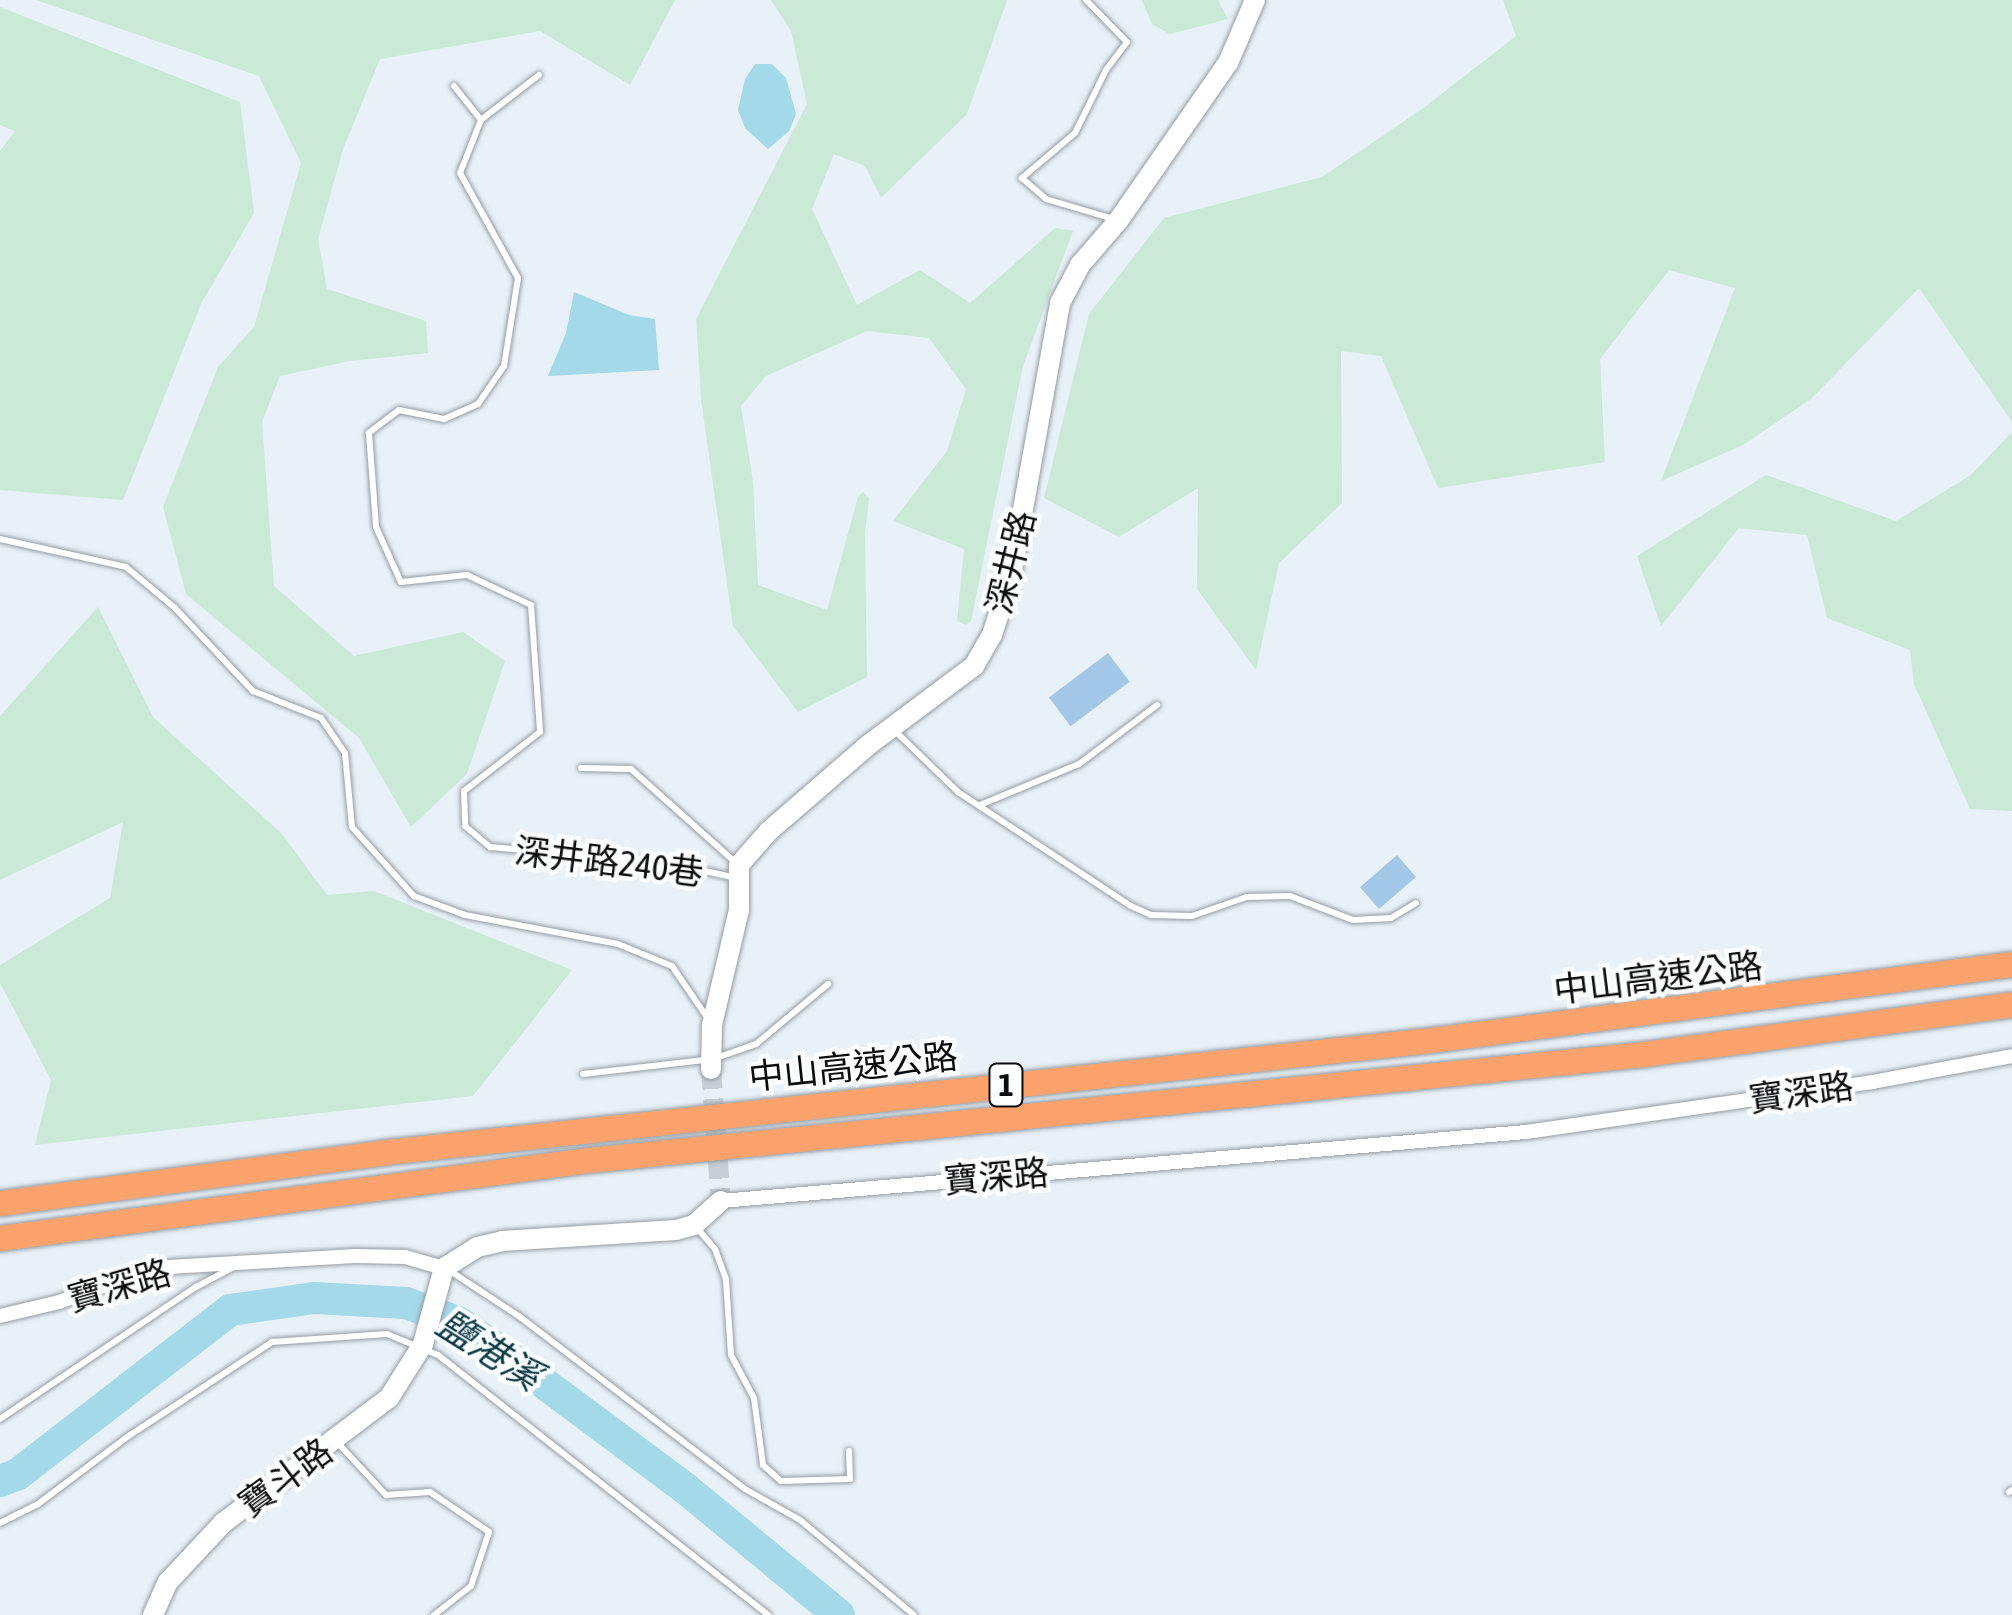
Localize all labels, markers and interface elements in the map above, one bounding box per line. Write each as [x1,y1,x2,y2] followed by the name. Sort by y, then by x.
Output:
[977,506,1043,618] street label: 深井路
[512,829,706,893] street label: 深井路240巷
[1551,943,1765,1011] street label: 中山高速公路
[746,1034,960,1098] street label: 中山高速公路
[986,1058,1026,1112] road number: 1
[1746,1064,1856,1120] street label: 寶深路
[942,1151,1050,1201] street label: 寶深路
[63,1250,175,1320] street label: 寶深路
[429,1300,549,1400] water label: 鹽港溪
[230,1429,340,1525] street label: 寶斗路

